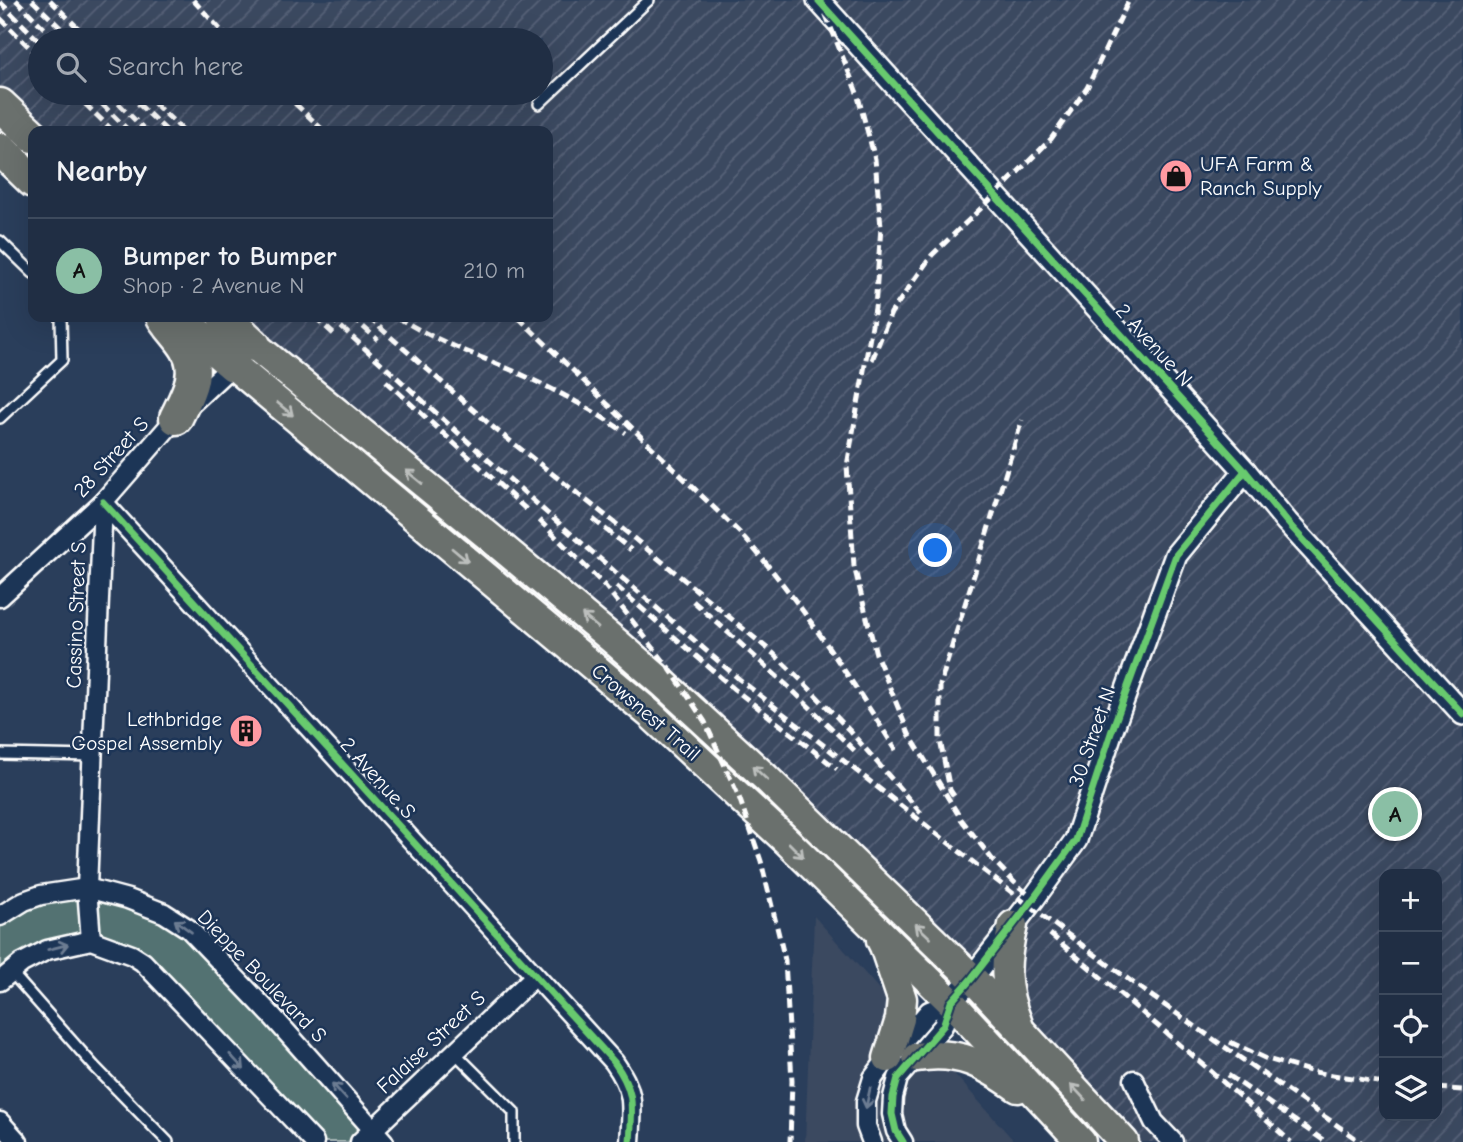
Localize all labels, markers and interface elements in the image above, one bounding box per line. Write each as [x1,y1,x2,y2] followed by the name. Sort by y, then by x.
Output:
[28,28,553,105] search box
[52,48,90,86] icon: search
[108,52,243,82] text: Search here
[1200,152,1322,200] place label: UFA Farm & Ranch Supply
[56,154,147,189] text: Nearby
[1157,157,1195,195] shop icon: UFA Farm & Ranch Supply
[123,242,337,272] text: Bumper to Bumper
[73,257,85,284] text: A
[463,257,525,284] text: 210 m
[123,272,304,299] text: Shop · 2 Avenue N
[1111,299,1197,391] street label: 2 Avenue N
[275,401,293,417] one-way arrow
[69,412,153,502] street label: 28 Street S
[406,469,424,485] one-way arrow
[918,533,952,567] your location
[61,541,91,689] street label: Cassino Street S
[450,547,468,562] one-way arrow
[582,613,600,629] one-way arrow
[587,658,705,766] street label: Crowsnest Trail
[1064,684,1120,790] street label: 30 Street N
[71,707,223,755] place label: Lethbridge Gospel Assembly
[227,712,265,750] building icon: Lethbridge Gospel Assembly
[335,733,421,823] street label: 2 Avenue S
[752,764,769,781] one-way arrow
[1372,788,1418,840] pin: A
[788,841,805,858] one-way arrow
[1379,869,1442,1121] map controls
[1379,869,1442,932] button: +
[193,905,331,1047] street label: Dieppe Boulevard S
[174,918,193,933] one-way arrow
[915,922,932,939] one-way arrow
[1379,932,1442,995] button: −
[46,940,69,954] one-way arrow
[372,986,490,1098] street label: Falaise Street S
[1379,995,1442,1058] button: locate
[229,1053,246,1070] one-way arrow
[1379,1058,1442,1121] button: layers
[331,1082,347,1100] one-way arrow
[1070,1083,1086,1101] one-way arrow
[861,1086,875,1109] one-way arrow

